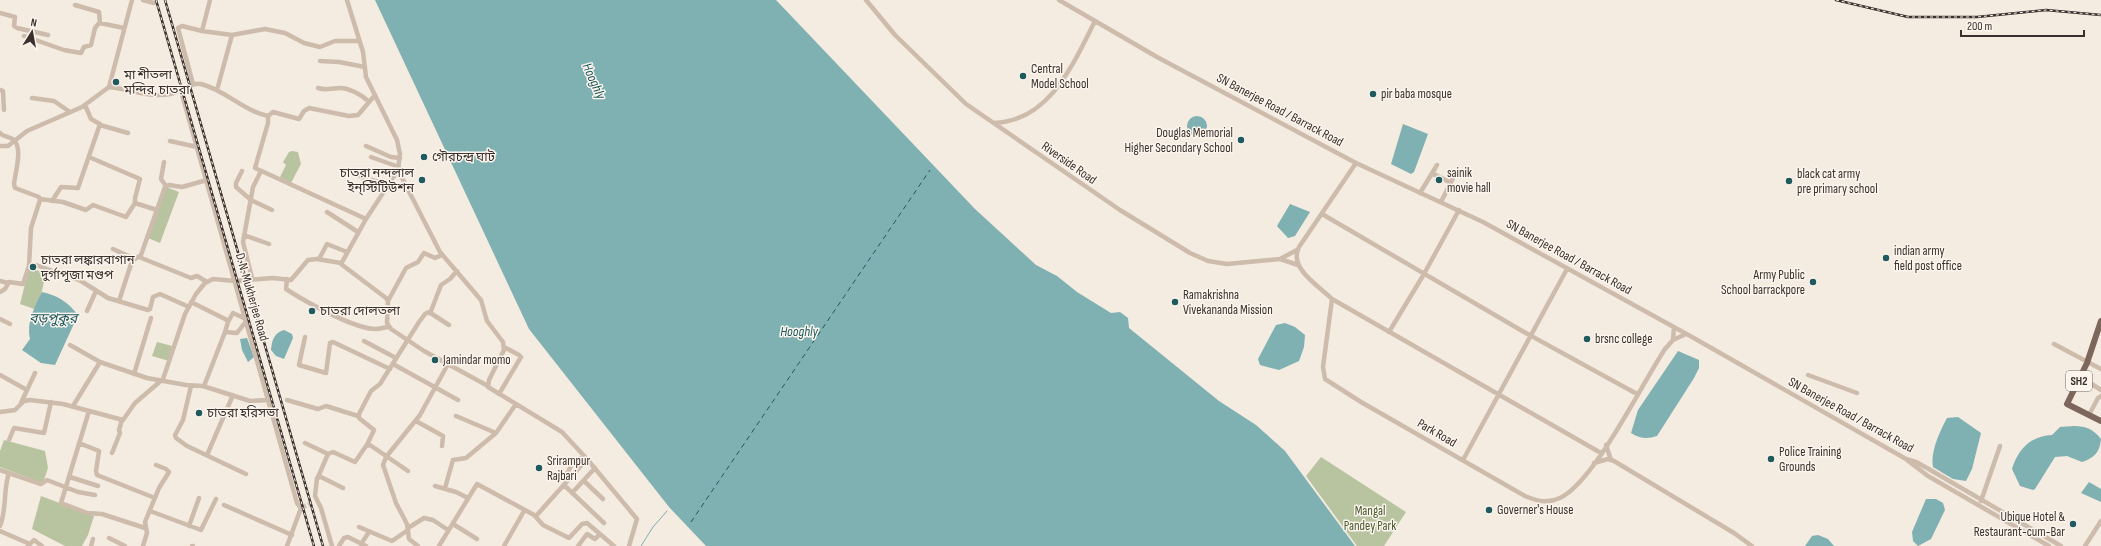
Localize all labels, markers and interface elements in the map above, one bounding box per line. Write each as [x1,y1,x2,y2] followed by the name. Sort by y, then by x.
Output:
[12,12,52,52] north arrow
[1961,12,2084,38] scale bar
[30,16,38,30] text: N
[1967,19,1993,34] text: 200 m
[579,60,610,102] water label: Hooghly
[1031,61,1089,92] place label: Central Model School
[123,67,190,98] place label: মা শীতলা মন্দির, চাতরা
[1214,70,1346,150] street label: SN Banerjee Road / Barrack Road
[1018,71,1028,81] marker: Central Model School
[111,77,121,87] marker: মা শীতলা মন্দির, চাতরা
[1381,86,1452,102] place label: pir baba mosque
[1368,89,1378,99] marker: pir baba mosque
[1124,125,1233,156] place label: Douglas Memorial Higher Secondary School
[1236,135,1246,145] marker: Douglas Memorial Higher Secondary School
[1038,138,1100,188] street label: Riverside Road
[432,149,496,165] place label: গৌরচন্দ্র ঘাট
[419,152,429,162] marker: গৌরচন্দ্র ঘাট
[339,165,414,196] place label: চাতরা নন্দলাল ইন্‌স্টিটিউশন
[1447,165,1491,196] place label: sainik movie hall
[1797,166,1878,197] place label: black cat army pre primary school
[417,175,427,185] marker: চাতরা নন্দলাল ইন্‌স্টিটিউশন
[1434,175,1444,185] marker: sainik movie hall
[1784,176,1794,186] marker: black cat army pre primary school
[1503,216,1635,298] street label: SN Banerjee Road / Barrack Road
[1894,243,1962,274] place label: indian army field post office
[232,251,272,343] street label: D. N. Mukherjee Road
[40,252,135,283] place label: চাতরা লঙ্কারবাগান দুর্গাপূজা মণ্ডপ
[1881,253,1891,263] marker: indian army field post office
[28,262,38,272] marker: চাতরা লঙ্কারবাগান দুর্গাপূজা মণ্ডপ
[1721,267,1805,298] place label: Army Public School barrackpore
[1808,277,1818,287] marker: Army Public School barrackpore
[1183,287,1273,318] place label: Ramakrishna Vivekananda Mission
[1170,297,1180,307] marker: Ramakrishna Vivekananda Mission
[319,303,400,319] place label: চাতরা দোলতলা
[307,306,317,316] marker: চাতরা দোলতলা
[29,310,80,327] water label: বড়পুকুর
[780,323,819,340] water label: Hooghly
[1595,331,1652,347] place label: brsnc college
[1582,334,1592,344] marker: brsnc college
[442,352,511,368] place label: Jamindar momo
[430,355,440,365] marker: Jamindar momo
[2066,371,2092,391] road number: SH2
[1785,374,1917,456] street label: SN Banerjee Road / Barrack Road
[206,405,279,421] place label: চাতরা হরিসভা
[194,408,204,418] marker: চাতরা হরিসভা
[1414,415,1460,451] street label: Park Road
[1779,444,1841,475] place label: Police Training Grounds
[547,453,590,484] place label: Srirampur Rajbari
[1766,454,1776,464] marker: Police Training Grounds
[534,463,544,473] marker: Srirampur Rajbari
[1497,502,1573,518] place label: Governer's House
[1344,503,1396,534] park label: Mangal Pandey Park
[1484,505,1494,515] marker: Governer's House
[1974,509,2065,540] place label: Ubique Hotel & Restaurant-cum-Bar
[2068,519,2078,529] marker: Ubique Hotel & Restaurant-cum-Bar

